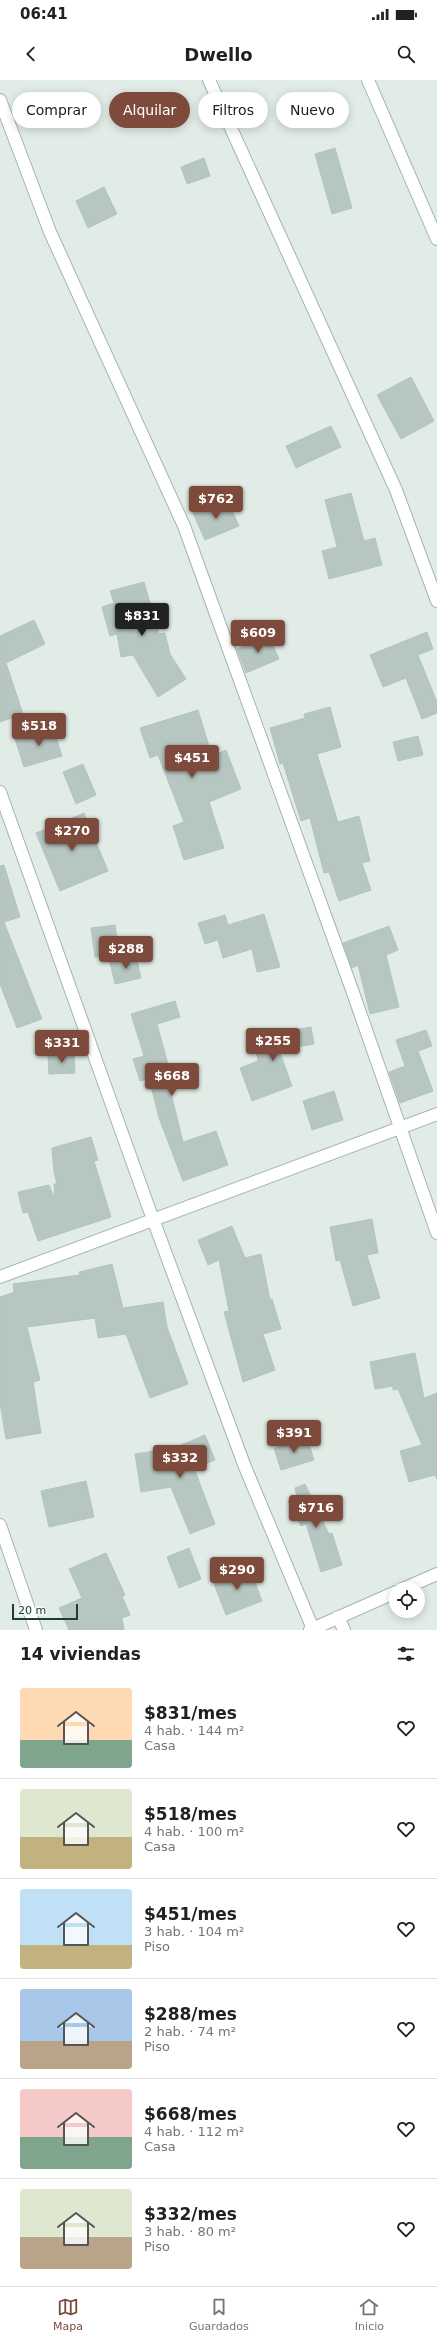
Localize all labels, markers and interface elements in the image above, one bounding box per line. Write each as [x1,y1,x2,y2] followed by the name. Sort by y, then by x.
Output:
[20,5,68,23] text: 06:41
[20,43,42,65] icon: back
[395,43,417,65] icon: search
[184,44,253,65] text: Dwello
[12,92,101,128] chip: Comprar
[109,92,190,128] chip: Alquilar
[198,92,268,128] chip: Filtros
[276,92,349,128] chip: Nuevo
[192,486,240,520] pin: $762
[198,491,234,506] text: $762
[118,603,166,637] pin: $831
[124,608,160,623] text: $831
[234,620,282,654] pin: $609
[240,625,276,640] text: $609
[15,713,63,747] pin: $518
[21,718,57,733] text: $518
[168,745,216,779] pin: $451
[174,750,210,765] text: $451
[48,818,96,852] pin: $270
[54,823,90,838] text: $270
[102,936,150,970] pin: $288
[108,941,144,956] text: $288
[249,1028,297,1062] pin: $255
[38,1030,86,1064] pin: $331
[255,1033,291,1048] text: $255
[44,1035,80,1050] text: $331
[148,1063,196,1097] pin: $668
[154,1068,190,1083] text: $668
[270,1420,318,1454] pin: $391
[276,1425,312,1440] text: $391
[156,1445,204,1479] pin: $332
[162,1450,198,1465] text: $332
[292,1495,340,1529] pin: $716
[298,1500,334,1515] text: $716
[213,1557,261,1591] pin: $290
[219,1562,255,1577] text: $290
[389,1582,425,1618] map controls
[389,1582,425,1618] button: locate
[12,1602,78,1621] scale bar
[18,1604,46,1617] text: 20 m
[395,1643,417,1665] icon: filters
[20,1644,141,1664] text: 14 viviendas
[144,1703,237,1723] text: $831/mes
[52,1704,100,1752] icon: home
[395,1717,417,1739] icon: heart
[144,1723,244,1738] text: 4 hab. · 144 m²
[144,1738,176,1753] text: Casa
[144,1804,237,1824] text: $518/mes
[52,1805,100,1853] icon: home
[395,1818,417,1840] icon: heart
[144,1824,244,1839] text: 4 hab. · 100 m²
[144,1839,176,1854] text: Casa
[144,1904,237,1924] text: $451/mes
[52,1905,100,1953] icon: home
[395,1918,417,1940] icon: heart
[144,1924,244,1939] text: 3 hab. · 104 m²
[144,1939,170,1954] text: Piso
[144,2004,237,2024] text: $288/mes
[52,2005,100,2053] icon: home
[395,2018,417,2040] icon: heart
[144,2024,236,2039] text: 2 hab. · 74 m²
[144,2039,170,2054] text: Piso
[144,2104,237,2124] text: $668/mes
[52,2105,100,2153] icon: home
[395,2118,417,2140] icon: heart
[144,2124,244,2139] text: 4 hab. · 112 m²
[144,2139,176,2154] text: Casa
[144,2204,237,2224] text: $332/mes
[52,2205,100,2253] icon: home
[395,2218,417,2240] icon: heart
[144,2224,236,2239] text: 3 hab. · 80 m²
[144,2239,170,2254] text: Piso
[53,2296,83,2333] tab: Mapa
[189,2296,249,2333] tab: Guardados
[355,2296,384,2333] tab: Inicio

